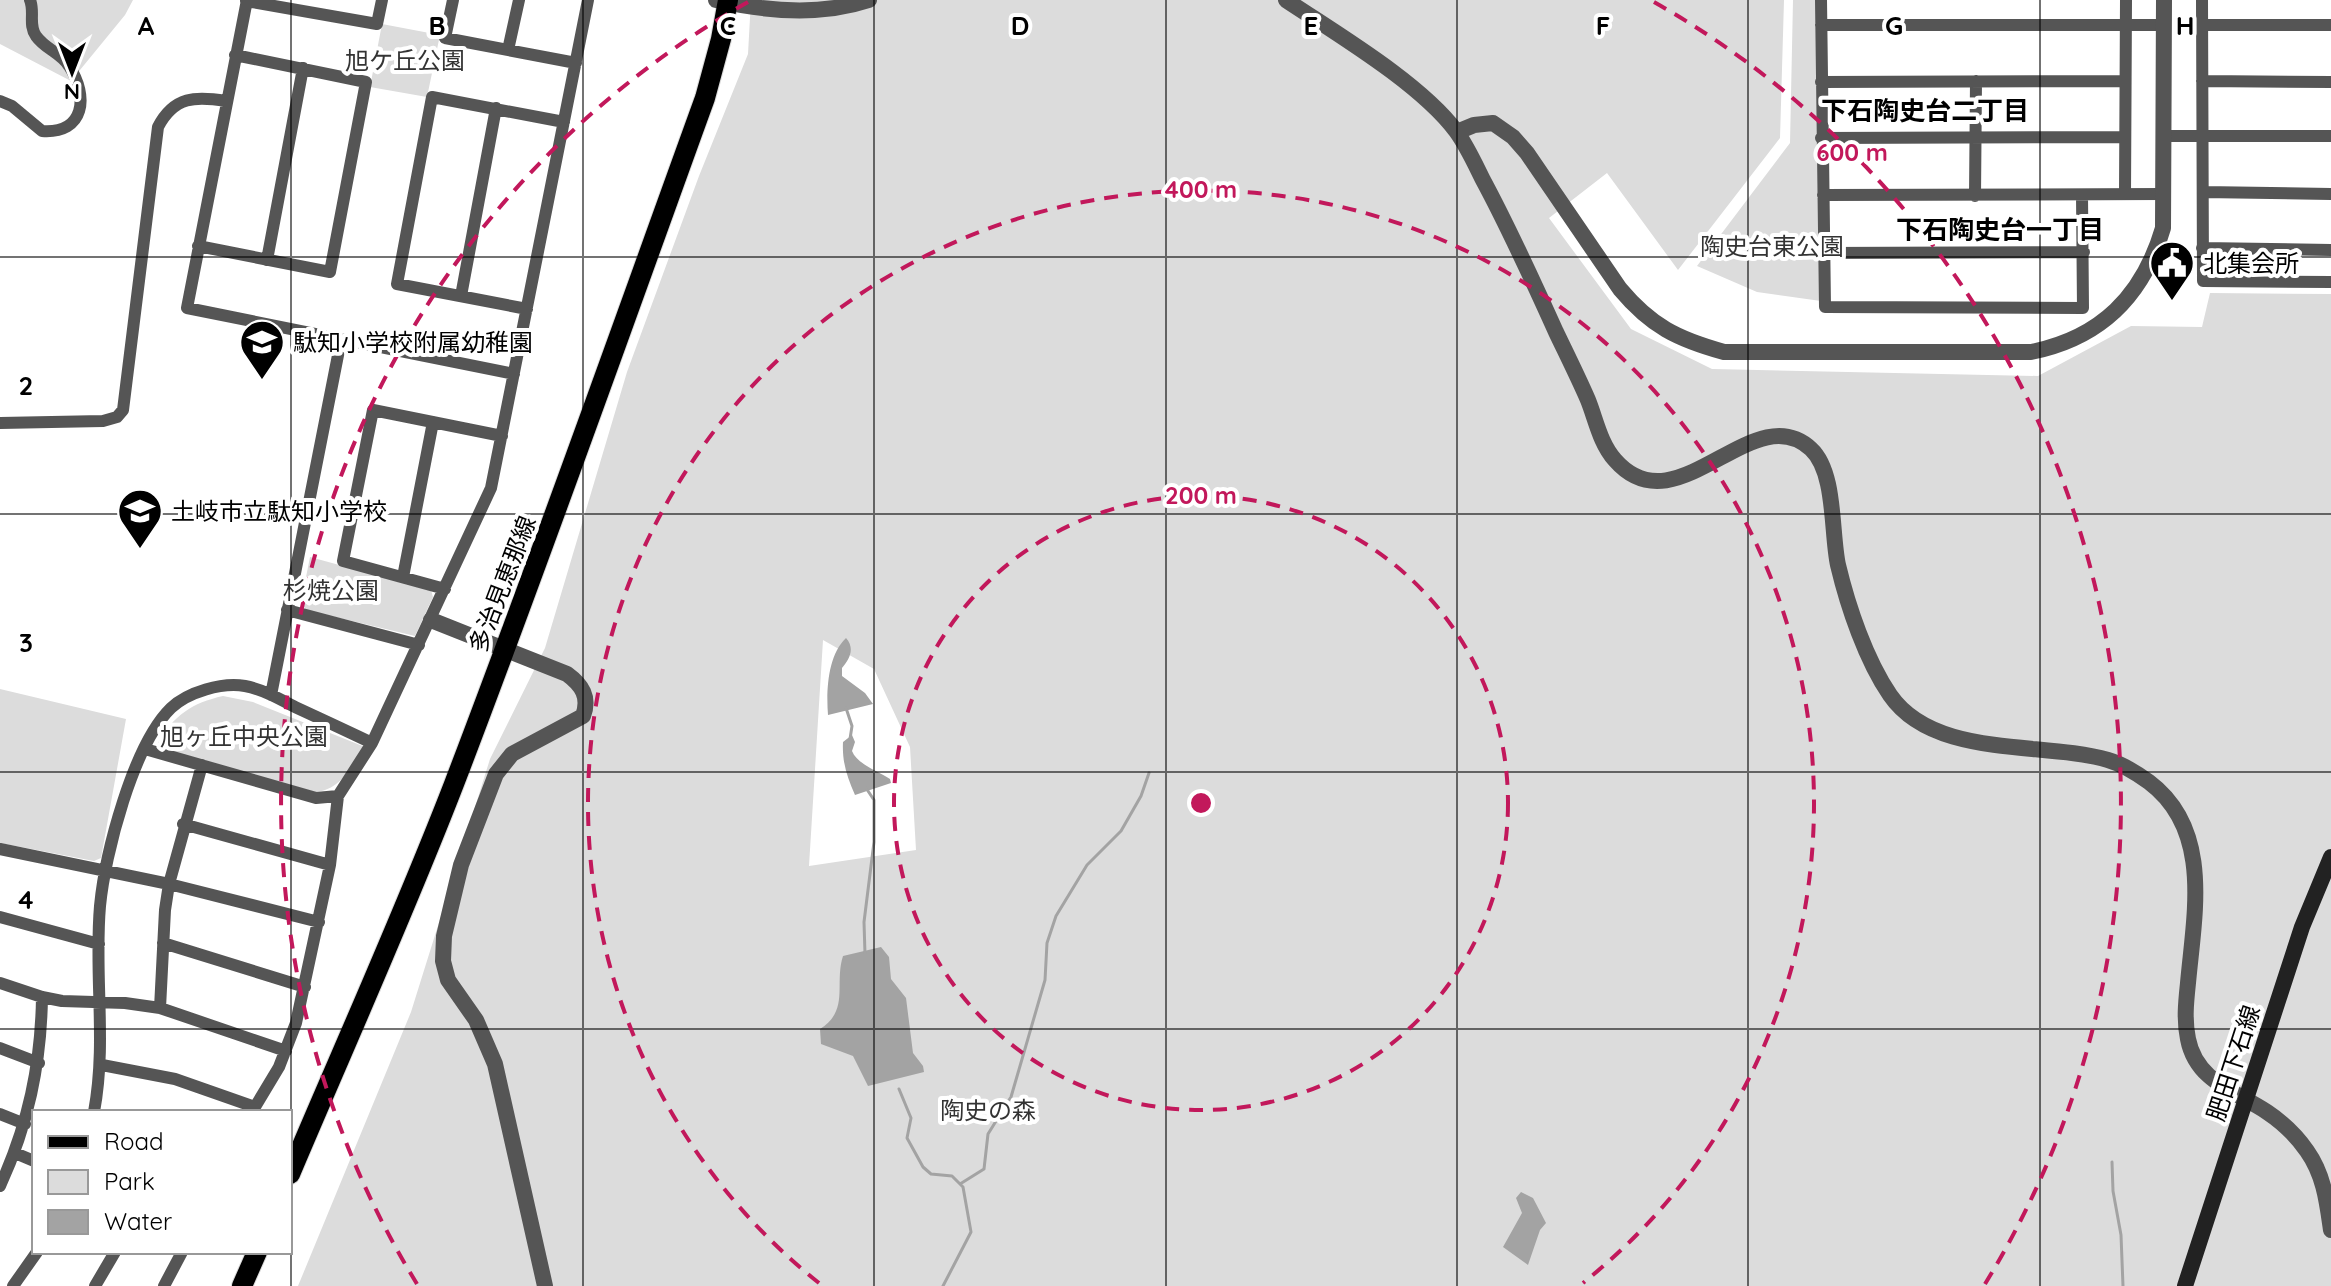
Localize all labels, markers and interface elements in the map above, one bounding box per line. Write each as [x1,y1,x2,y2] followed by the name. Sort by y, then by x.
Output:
[138,9,155,42] text: A
[428,9,446,42] text: B
[720,9,736,42] text: C
[1011,9,1029,42] text: D
[1304,9,1318,42] text: E
[1596,9,1610,42] text: F
[1885,9,1903,42] text: G
[2176,9,2194,42] text: H
[32,32,112,112] north arrow
[345,45,465,75] park label: 旭ケ丘公園
[64,78,80,106] text: N
[1821,94,2029,127] district label: 下石陶史台二丁目
[1816,137,1888,167] text: 600 m
[1165,174,1237,204] text: 400 m
[1896,213,2104,246] district label: 下石陶史台一丁目
[1700,231,1844,261] park label: 陶史台東公園
[2148,239,2196,302] public building icon: 北集会所
[2203,248,2299,278] place label: 北集会所
[238,318,286,381] school or university icon: 駄知小学校附属幼稚園
[293,327,533,357] place label: 駄知小学校附属幼稚園
[19,369,33,402] text: 2
[1165,480,1237,510] text: 200 m
[116,487,164,550] school or university icon: 土岐市立駄知小学校
[171,496,387,526] place label: 土岐市立駄知小学校
[462,511,542,657] street label: 多治見恵那線
[283,575,379,605] park label: 杉焼公園
[19,626,33,659] text: 3
[160,721,328,751] park label: 旭ヶ丘中央公園
[1187,789,1215,817] centre of rings
[18,883,34,916] text: 4
[2200,1001,2266,1125] street label: 肥田下石線
[940,1095,1036,1125] park label: 陶史の森
[32,1110,292,1254] legend
[104,1126,164,1156] text: Road
[104,1166,155,1196] text: Park
[104,1206,172,1236] text: Water

